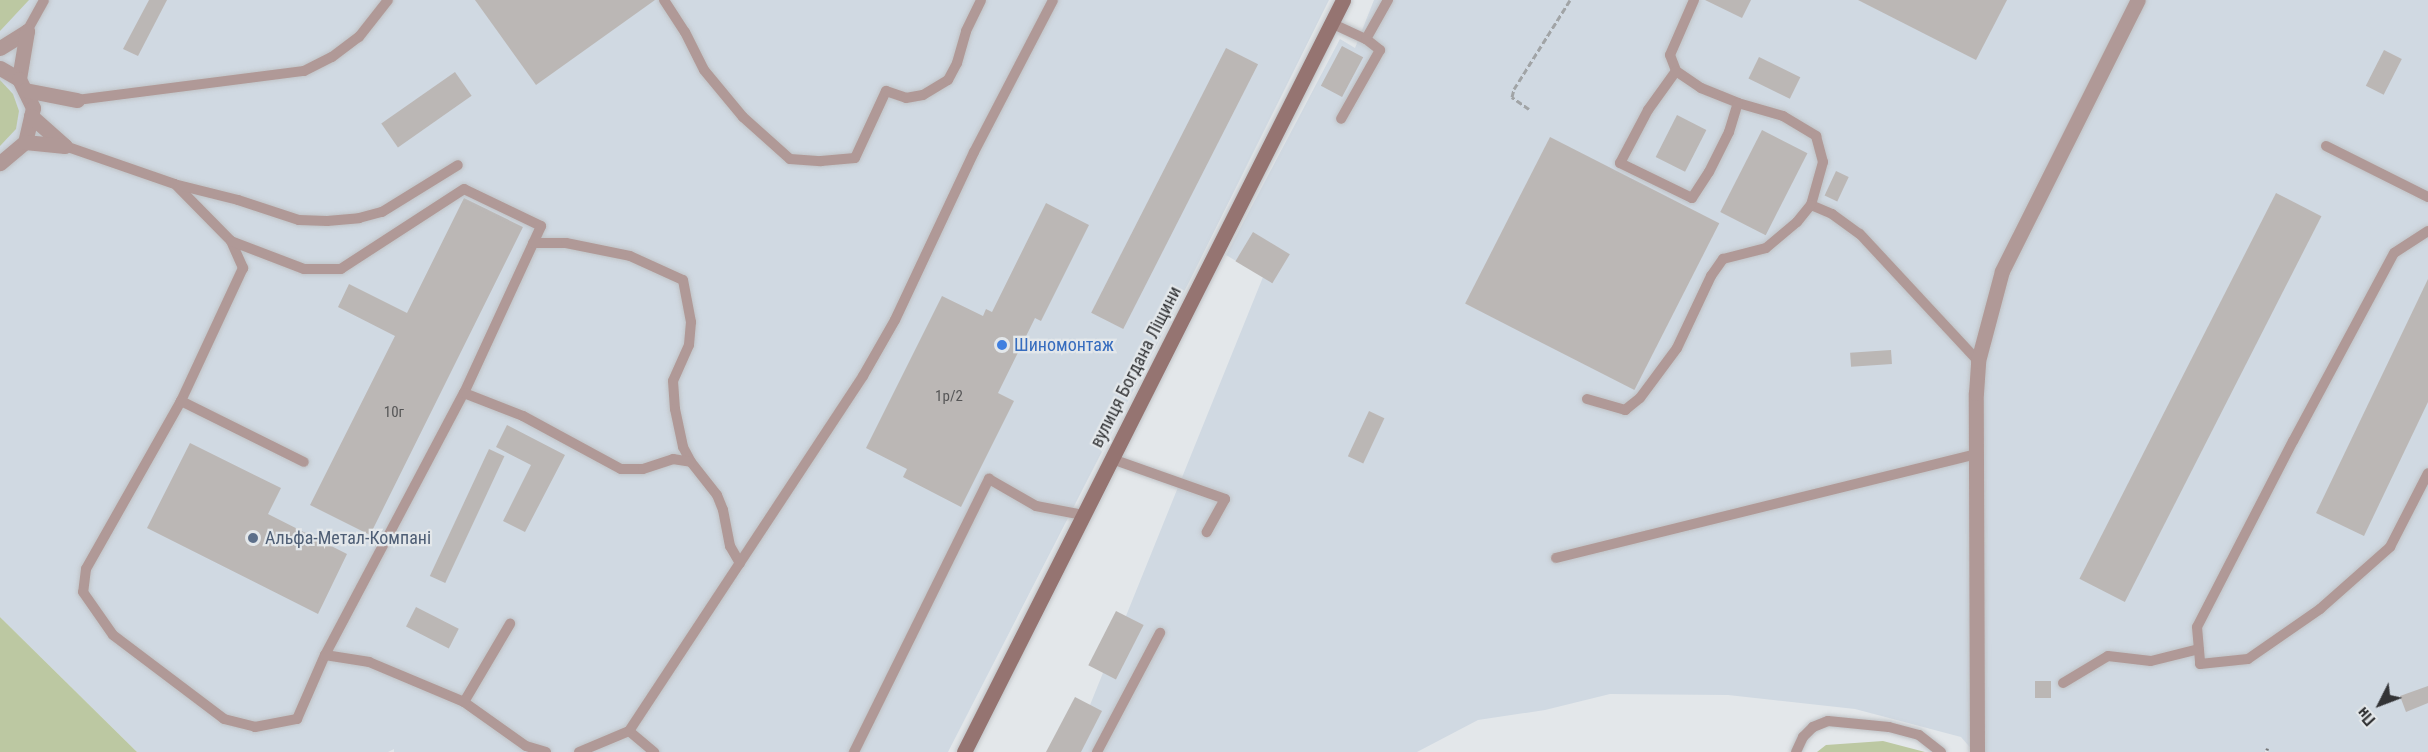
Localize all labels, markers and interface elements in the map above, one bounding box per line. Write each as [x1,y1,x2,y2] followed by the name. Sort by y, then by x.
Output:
[1086,283,1186,451] street label: вулиця Богдана Ліщини
[1014,334,1114,356] place label: Шиномонтаж
[995,338,1009,352] marker: Шиномонтаж
[935,388,963,406] house number: 1р/2
[384,404,404,422] house number: 10г
[265,527,431,549] place label: Альфа-Метал-Компані
[246,531,260,545] marker: Альфа-Метал-Компані
[2350,674,2410,734] north arrow
[2353,703,2379,729] text: Пн

